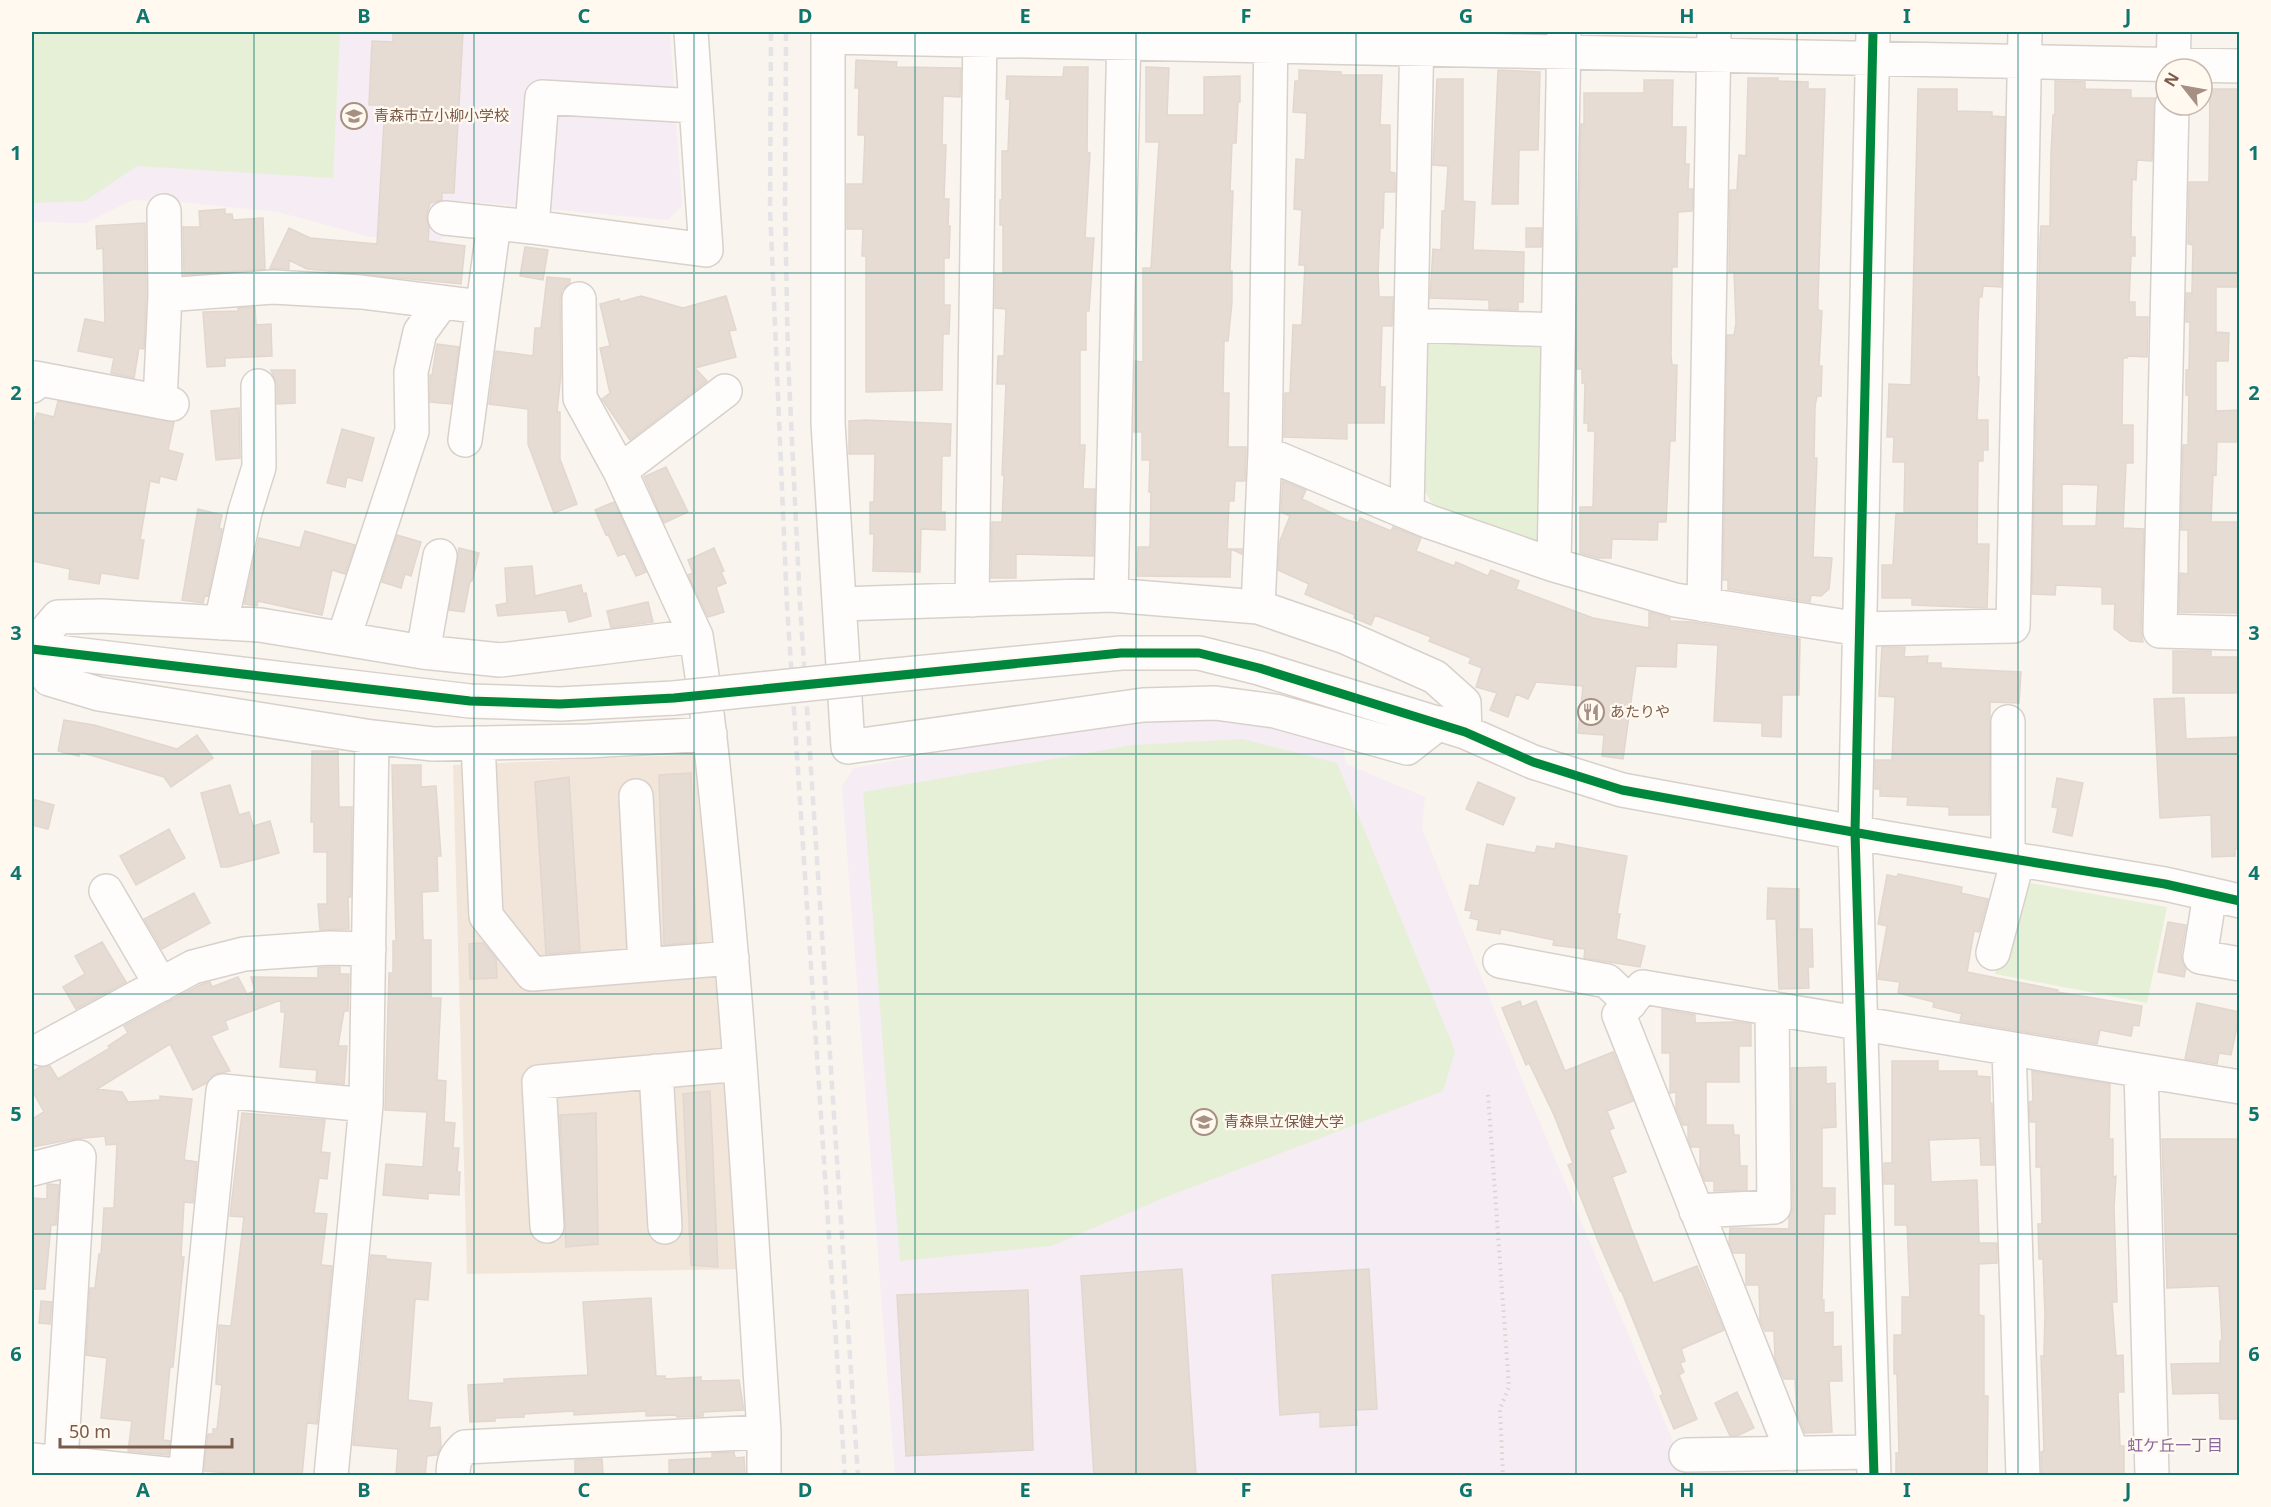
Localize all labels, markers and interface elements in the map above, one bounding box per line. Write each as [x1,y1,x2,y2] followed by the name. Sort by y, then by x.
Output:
[136,2,150,29] text: A
[357,2,371,29] text: B
[578,2,591,29] text: C
[798,2,812,29] text: D
[1019,2,1031,29] text: E
[1241,2,1251,29] text: F
[1459,2,1473,29] text: G
[1679,2,1695,29] text: H
[1903,2,1911,29] text: I
[2123,2,2131,29] text: J
[2154,57,2214,117] north arrow
[2158,68,2184,91] text: N
[339,101,369,131] school or university icon: 青森市立小柳小学校
[374,105,509,125] place label: 青森市立小柳小学校
[10,139,22,166] text: 1
[2248,139,2260,166] text: 1
[10,379,22,406] text: 2
[2248,379,2260,406] text: 2
[10,619,22,646] text: 3
[2248,619,2260,646] text: 3
[1576,697,1606,727] restaurant icon: あたりや
[1610,701,1670,721] place label: あたりや
[10,859,22,886] text: 4
[2248,859,2260,886] text: 4
[10,1100,22,1127] text: 5
[2248,1100,2260,1127] text: 5
[1189,1107,1219,1137] school or university icon: 青森県立保健大学
[1224,1111,1344,1131] place label: 青森県立保健大学
[10,1340,22,1367] text: 6
[2248,1340,2260,1367] text: 6
[60,1411,232,1449] scale bar
[69,1419,111,1443] text: 50 m
[2127,1434,2223,1456] district label: 虹ケ丘一丁目
[136,1476,150,1503] text: A
[357,1476,371,1503] text: B
[578,1476,591,1503] text: C
[798,1476,812,1503] text: D
[1019,1476,1031,1503] text: E
[1241,1476,1251,1503] text: F
[1459,1476,1473,1503] text: G
[1679,1476,1695,1503] text: H
[1903,1476,1911,1503] text: I
[2123,1476,2131,1503] text: J

